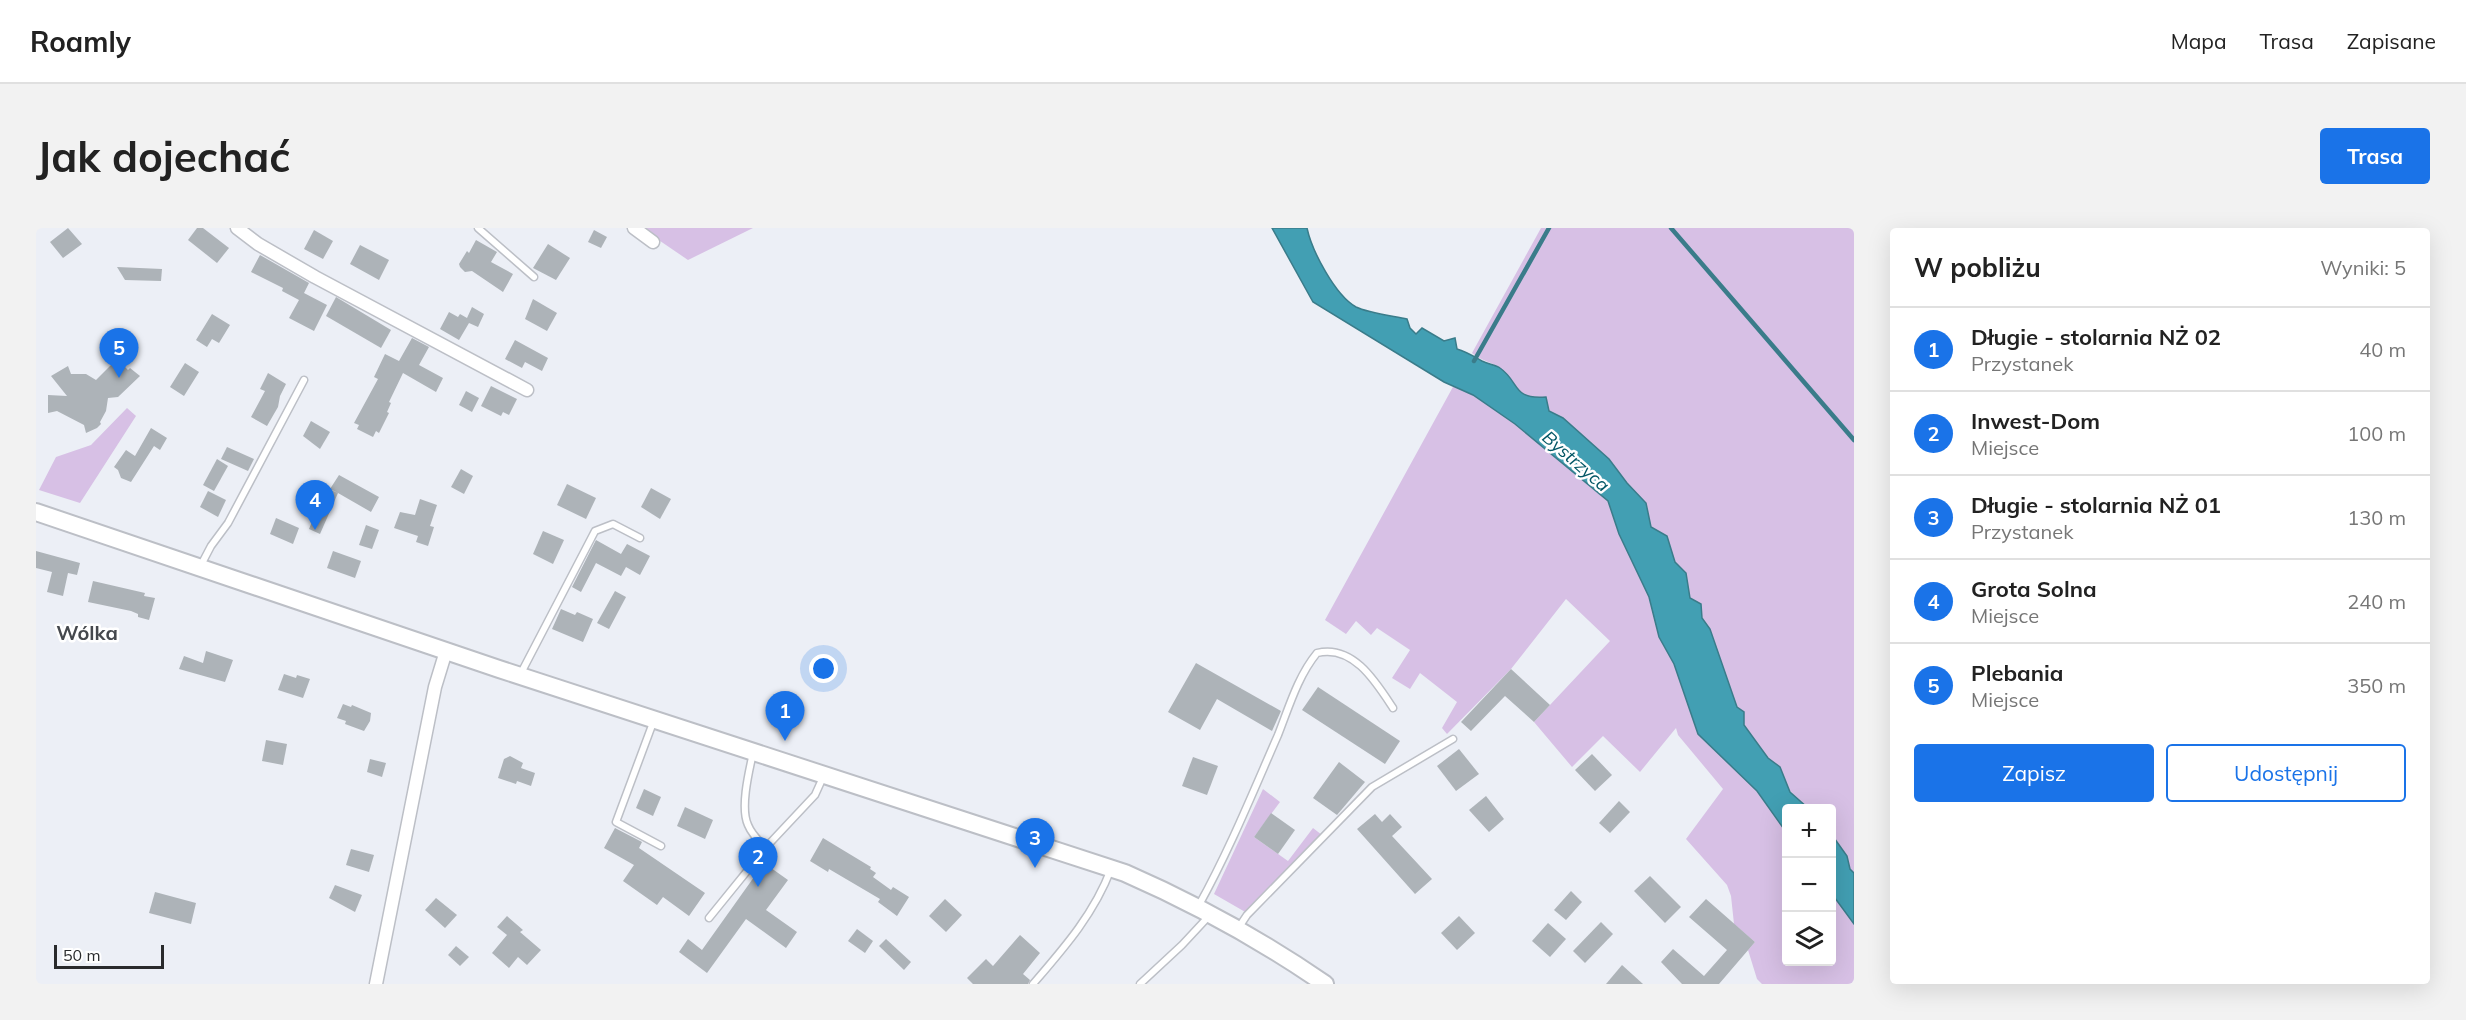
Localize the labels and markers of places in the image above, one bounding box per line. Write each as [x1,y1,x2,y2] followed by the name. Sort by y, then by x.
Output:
[100,328,139,378] pin: 5
[296,480,334,530] pin: 4
[766,692,804,741] pin: 1
[1016,818,1054,868] pin: 3
[738,838,778,887] pin: 2

